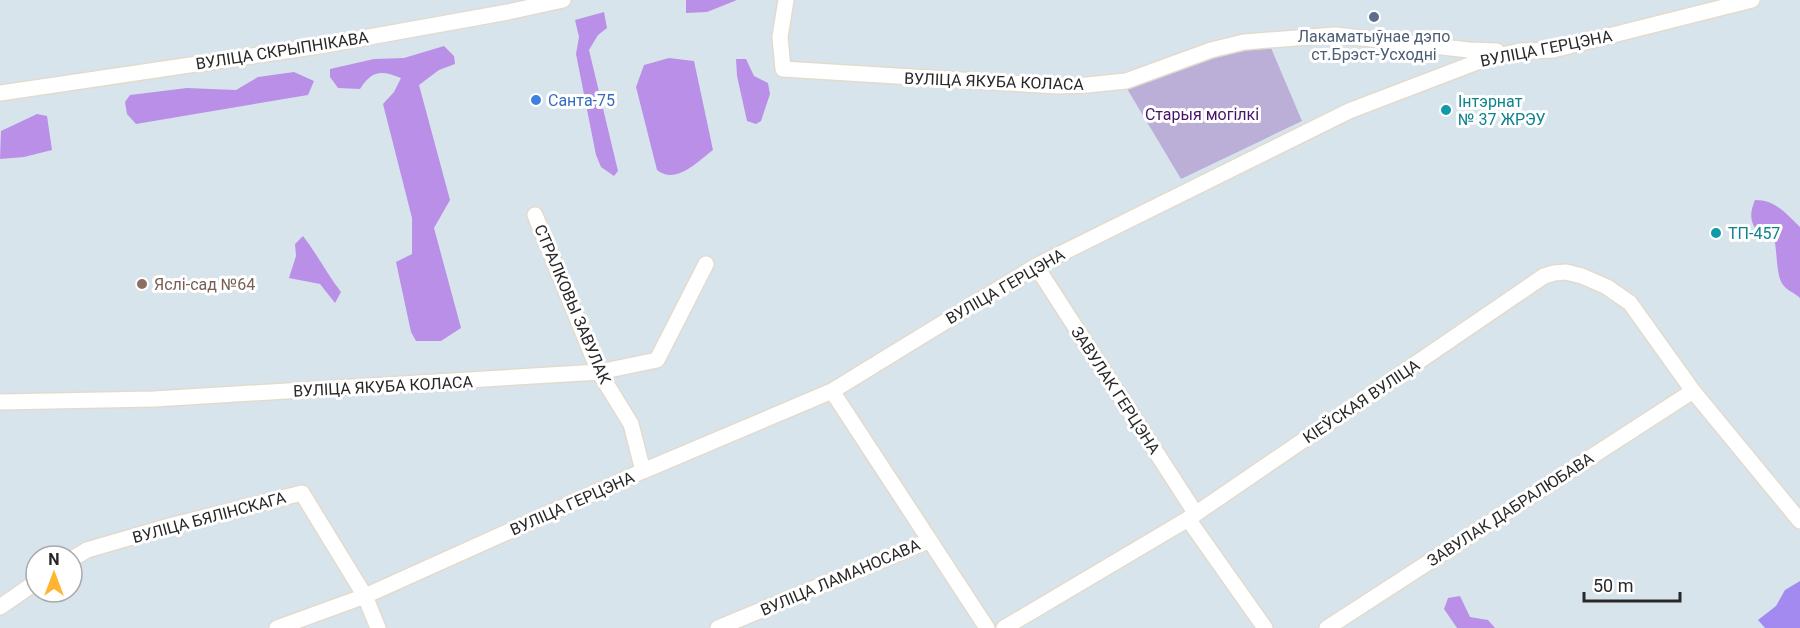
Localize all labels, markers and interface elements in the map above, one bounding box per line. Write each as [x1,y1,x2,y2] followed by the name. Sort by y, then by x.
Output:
[1367,10,1381,24] marker: Лакаматыўнае дэпо ст.Брэст-Усходні
[1479,26,1614,71] street label: ВУЛІЦА ГЕРЦЭНА
[194,27,370,74] street label: ВУЛІЦА СКРЫПНІКАВА
[1298,27,1450,64] place label: Лакаматыўнае дэпо ст.Брэст-Усходні
[904,69,1085,94] street label: ВУЛІЦА ЯКУБА КОЛАСА
[548,91,615,110] place label: Санта-75
[1458,92,1546,129] place label: Інтэрнат № 37 ЖРЭУ
[529,93,543,107] marker: Санта-75
[1439,103,1453,117] marker: Інтэрнат № 37 ЖРЭУ
[1145,105,1259,124] park label: Старыя могілкі
[530,222,615,387] street label: СТРАЛКОВЫ ЗАВУЛАК
[1728,224,1780,243] place label: ТП-457
[1709,226,1723,240] marker: ТП-457
[942,244,1069,328] street label: ВУЛІЦА ГЕРЦЭНА
[154,275,255,294] place label: Яслі-сад №64
[135,277,149,291] marker: Яслі-сад №64
[1067,323,1164,458] street label: ЗАВУЛАК ГЕРЦЭНА
[1299,355,1424,447] street label: КІЕЎСКАЯ ВУЛІЦА
[293,372,474,401] street label: ВУЛІЦА ЯКУБА КОЛАСА
[1424,448,1597,570] street label: ЗАВУЛАК ДАБРАЛЮБАВА
[507,467,638,539] street label: ВУЛІЦА ГЕРЦЭНА
[130,488,288,547] street label: ВУЛІЦА БЯЛІНСКАГА
[758,535,923,620] street label: ВУЛІЦА ЛАМАНОСАВА
[24,544,84,604] north arrow
[48,550,60,569] text: N
[1584,565,1680,603] scale bar
[1593,575,1633,596] text: 50 m

